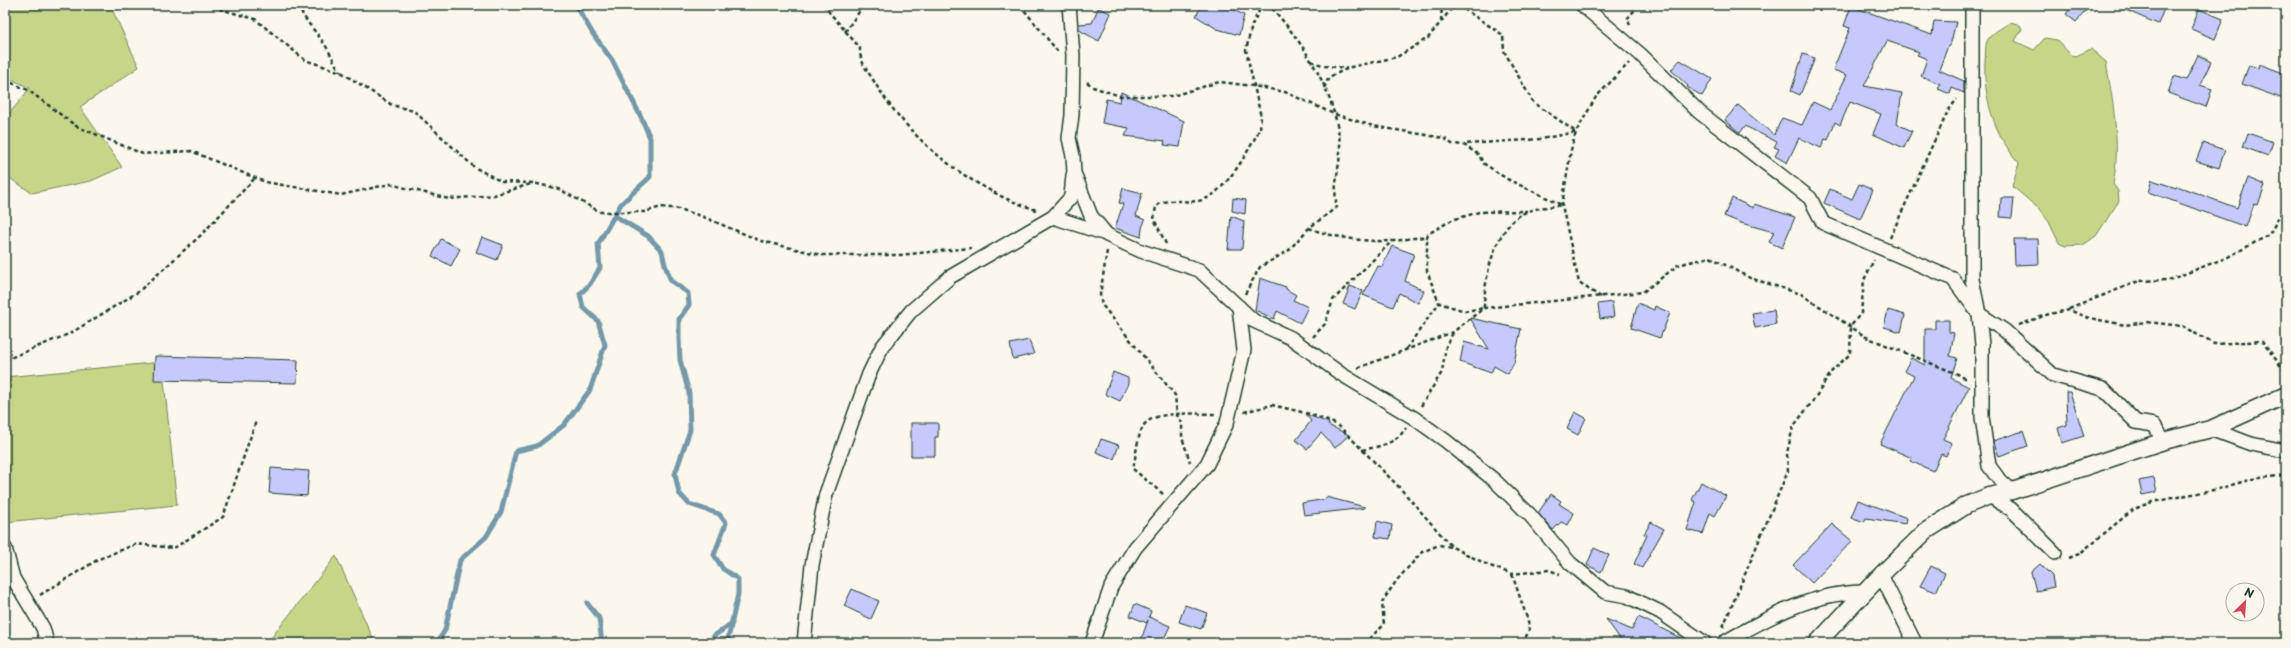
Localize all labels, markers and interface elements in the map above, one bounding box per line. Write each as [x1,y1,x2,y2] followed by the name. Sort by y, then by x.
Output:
[2225,582,2265,622] north arrow
[2242,583,2257,602] text: N

